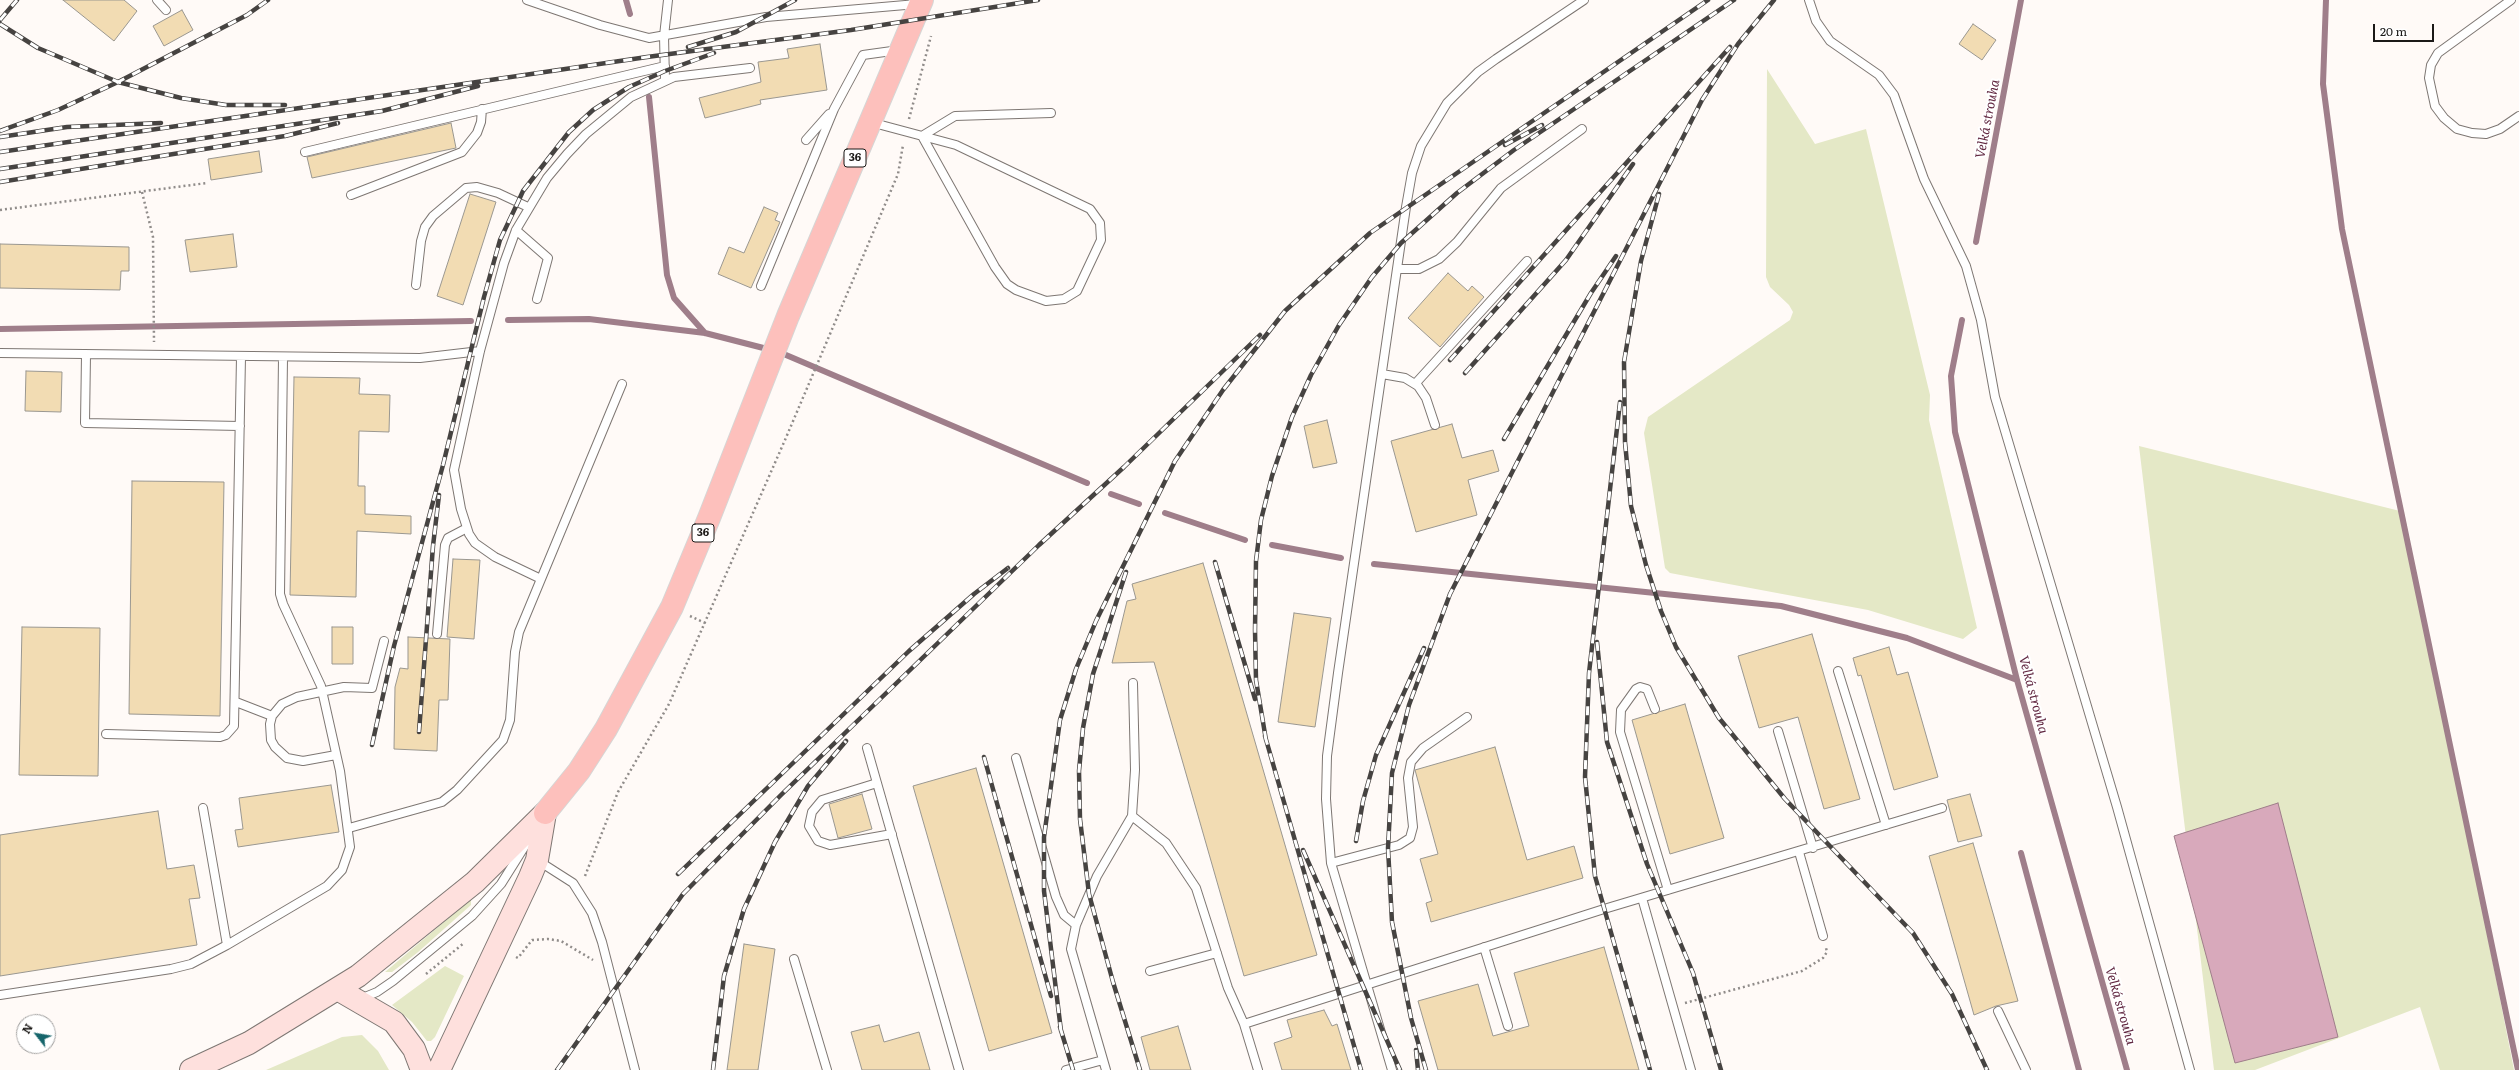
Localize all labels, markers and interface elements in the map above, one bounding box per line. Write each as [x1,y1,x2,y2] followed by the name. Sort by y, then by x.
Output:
[2375,16,2436,42] scale bar
[2380,22,2407,40] text: 20 m
[1973,78,2003,160] water label: Velká strouha
[844,149,866,167] road number: 36
[692,524,714,542] road number: 36
[2015,654,2051,736] water label: Velká strouha
[2101,965,2139,1047] water label: Velká strouha
[16,1014,56,1054] north arrow
[17,1020,36,1036] text: N

